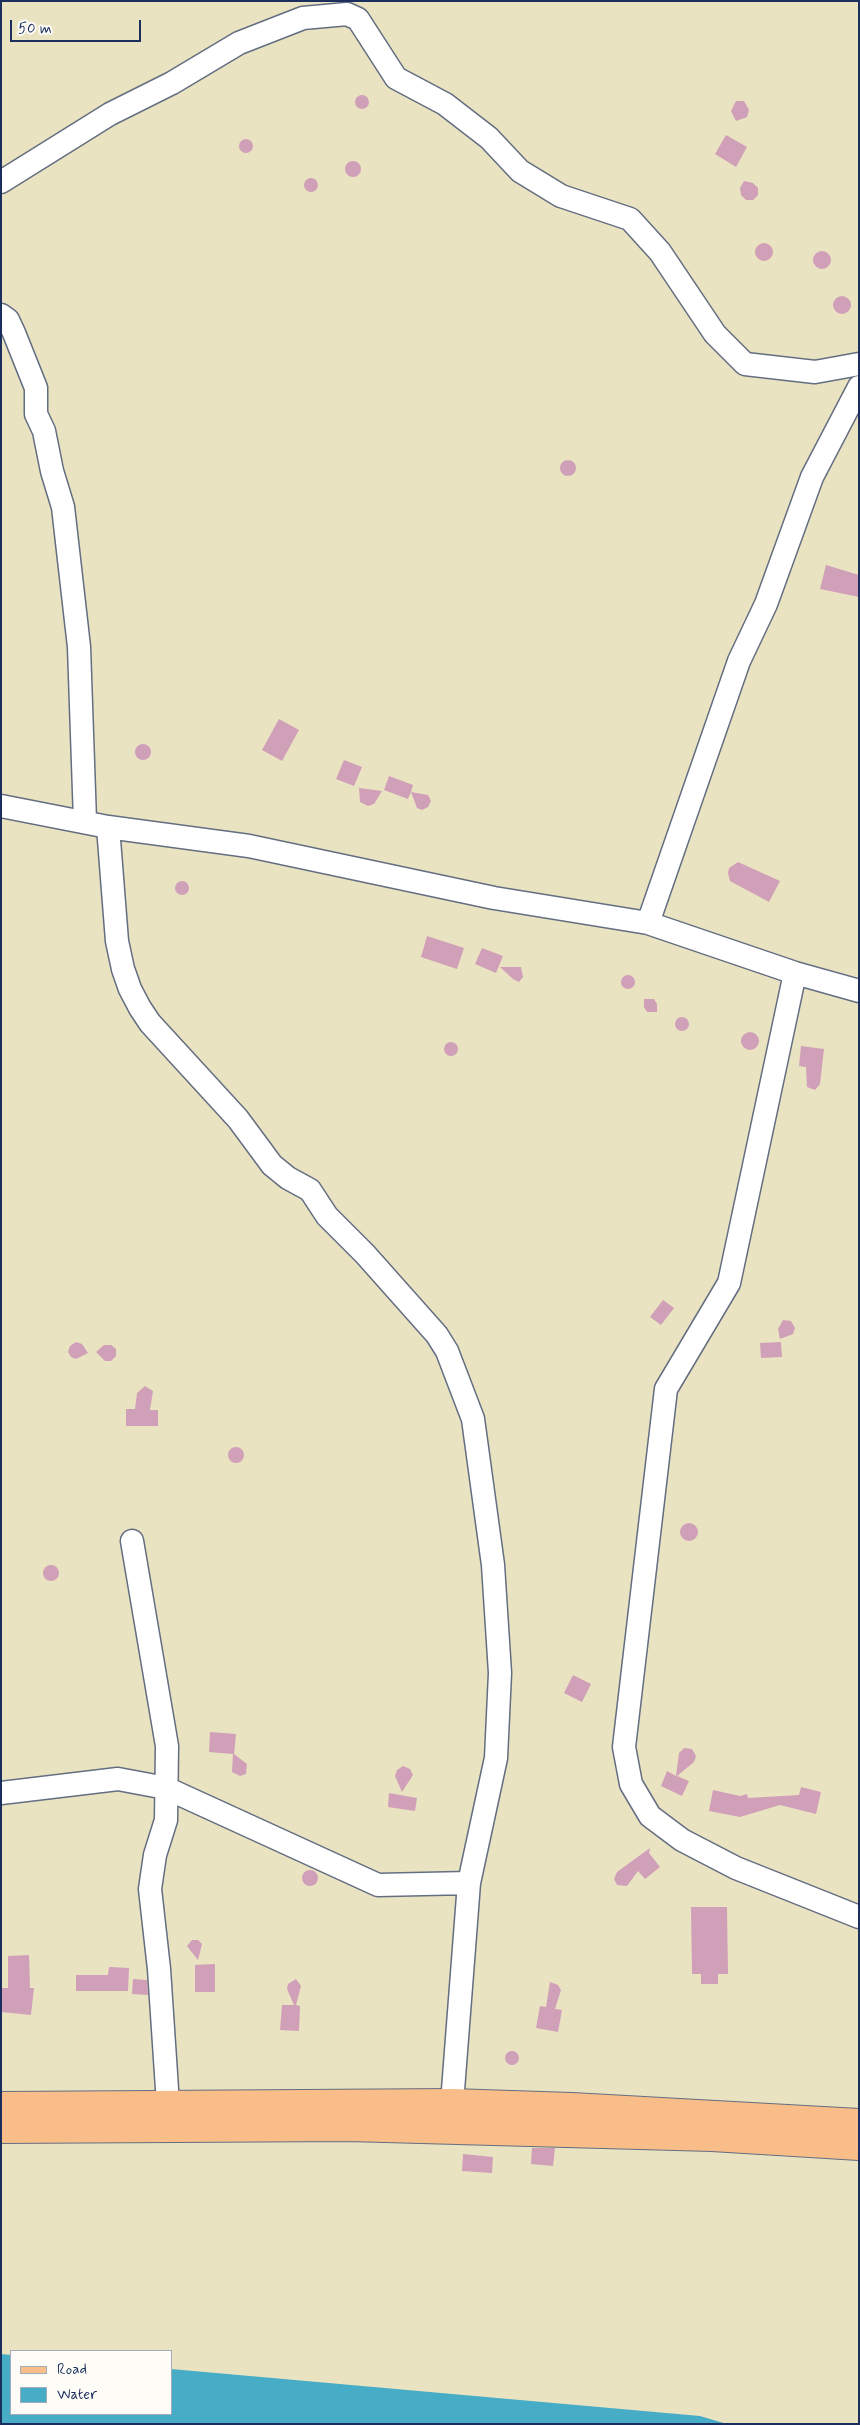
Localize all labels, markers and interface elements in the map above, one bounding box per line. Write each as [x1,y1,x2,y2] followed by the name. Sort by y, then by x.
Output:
[12,10,144,42] scale bar
[18,19,52,39] text: 50 m
[10,2350,172,2415] legend
[57,2360,87,2380] text: Road
[57,2385,97,2405] text: Water

